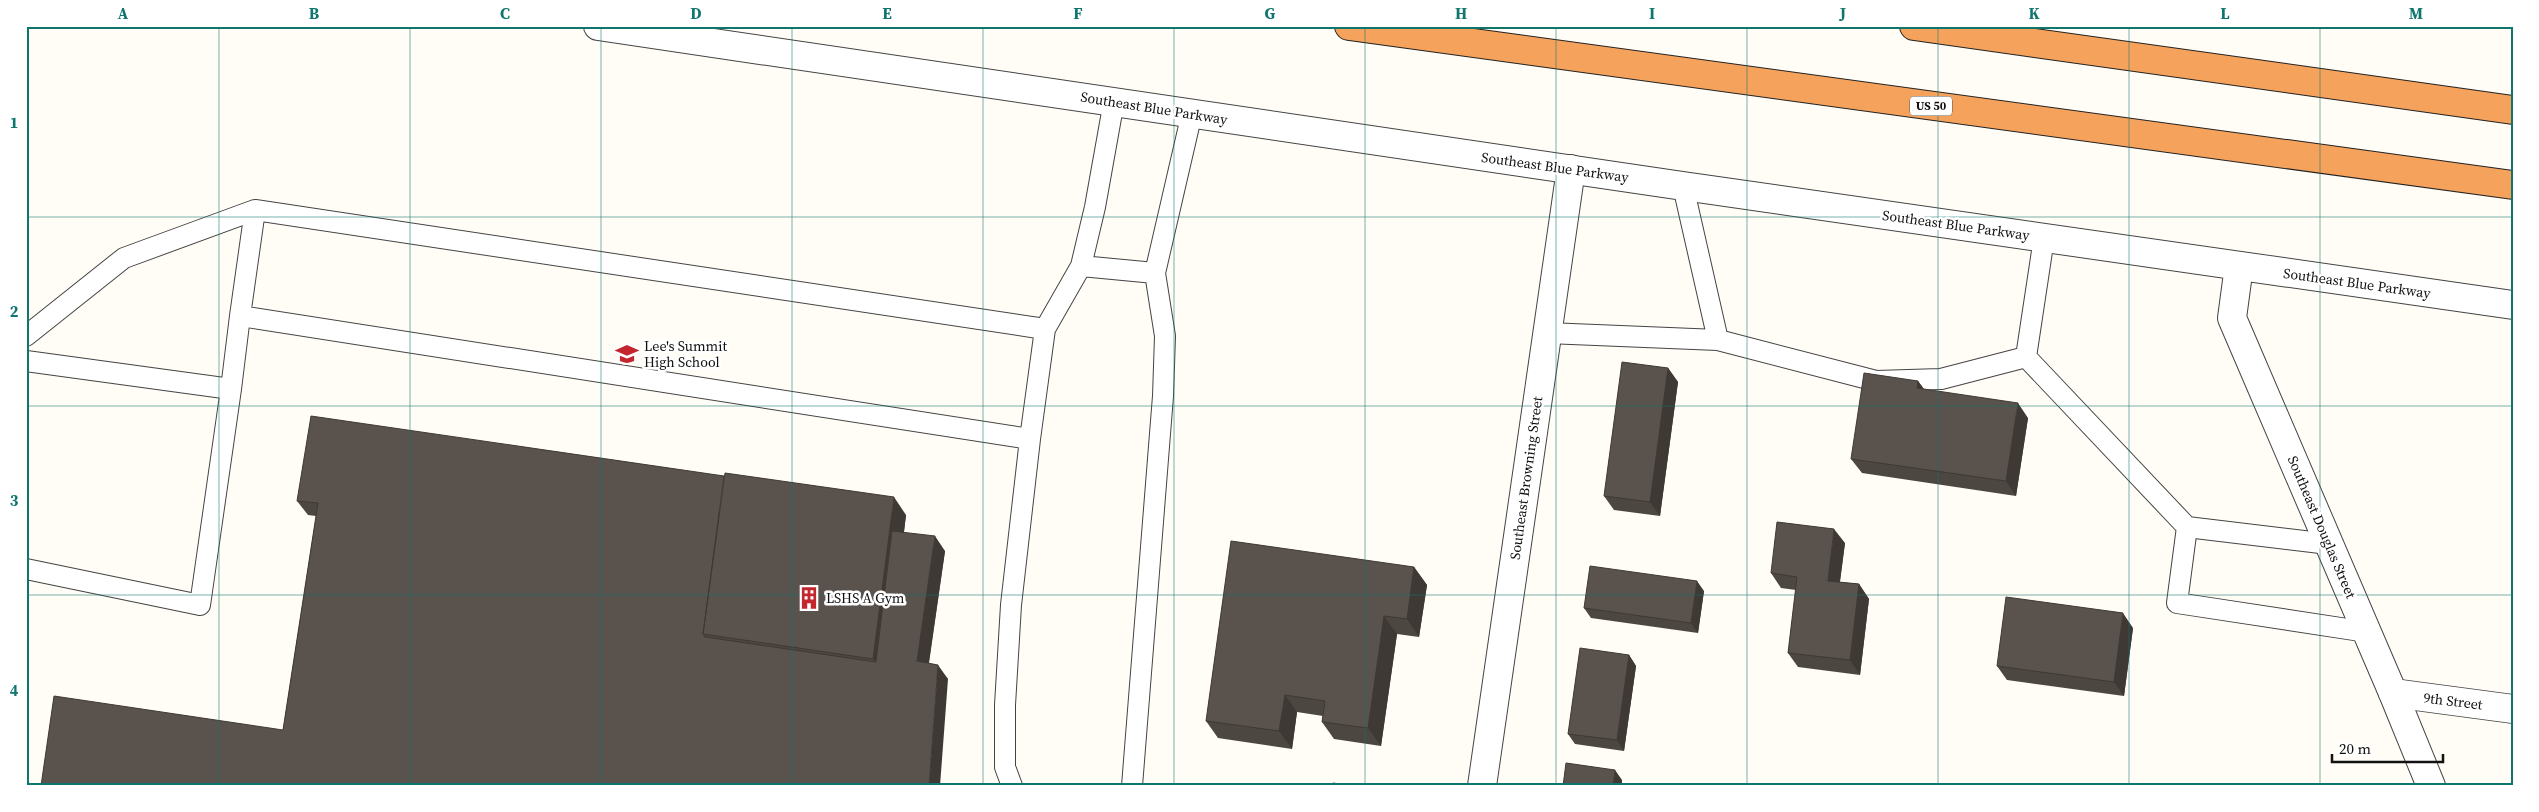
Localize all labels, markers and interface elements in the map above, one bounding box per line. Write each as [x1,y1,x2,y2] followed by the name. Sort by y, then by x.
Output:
[118,2,129,24] text: A
[309,2,320,24] text: B
[500,2,510,24] text: C
[690,2,702,24] text: D
[882,2,892,24] text: E
[1073,2,1083,24] text: F
[1265,2,1276,24] text: G
[1455,2,1467,24] text: H
[1649,2,1655,24] text: I
[1839,2,1846,24] text: J
[2028,2,2040,24] text: K
[2220,2,2230,24] text: L
[2409,2,2423,24] text: M
[1079,87,1230,130] street label: Southeast Blue Parkway
[1910,96,1952,115] road number: US 50
[10,111,18,133] text: 1
[1480,147,1631,187] street label: Southeast Blue Parkway
[1881,205,2032,245] street label: Southeast Blue Parkway
[2282,263,2433,303] street label: Southeast Blue Parkway
[10,300,19,322] text: 2
[644,336,727,372] place label: Lee's Summit High School
[614,341,640,367] school or university icon: Lee's Summit High School
[1505,395,1547,561] street label: Southeast Browning Street
[2283,453,2361,602] street label: Southeast Douglas Street
[10,489,19,511] text: 3
[796,585,822,611] building icon: LSHS A Gym
[826,588,905,608] place label: LSHS A Gym
[10,679,19,701] text: 4
[2422,687,2484,715] street label: 9th Street
[2332,732,2443,764] scale bar
[2339,738,2371,759] text: 20 m

